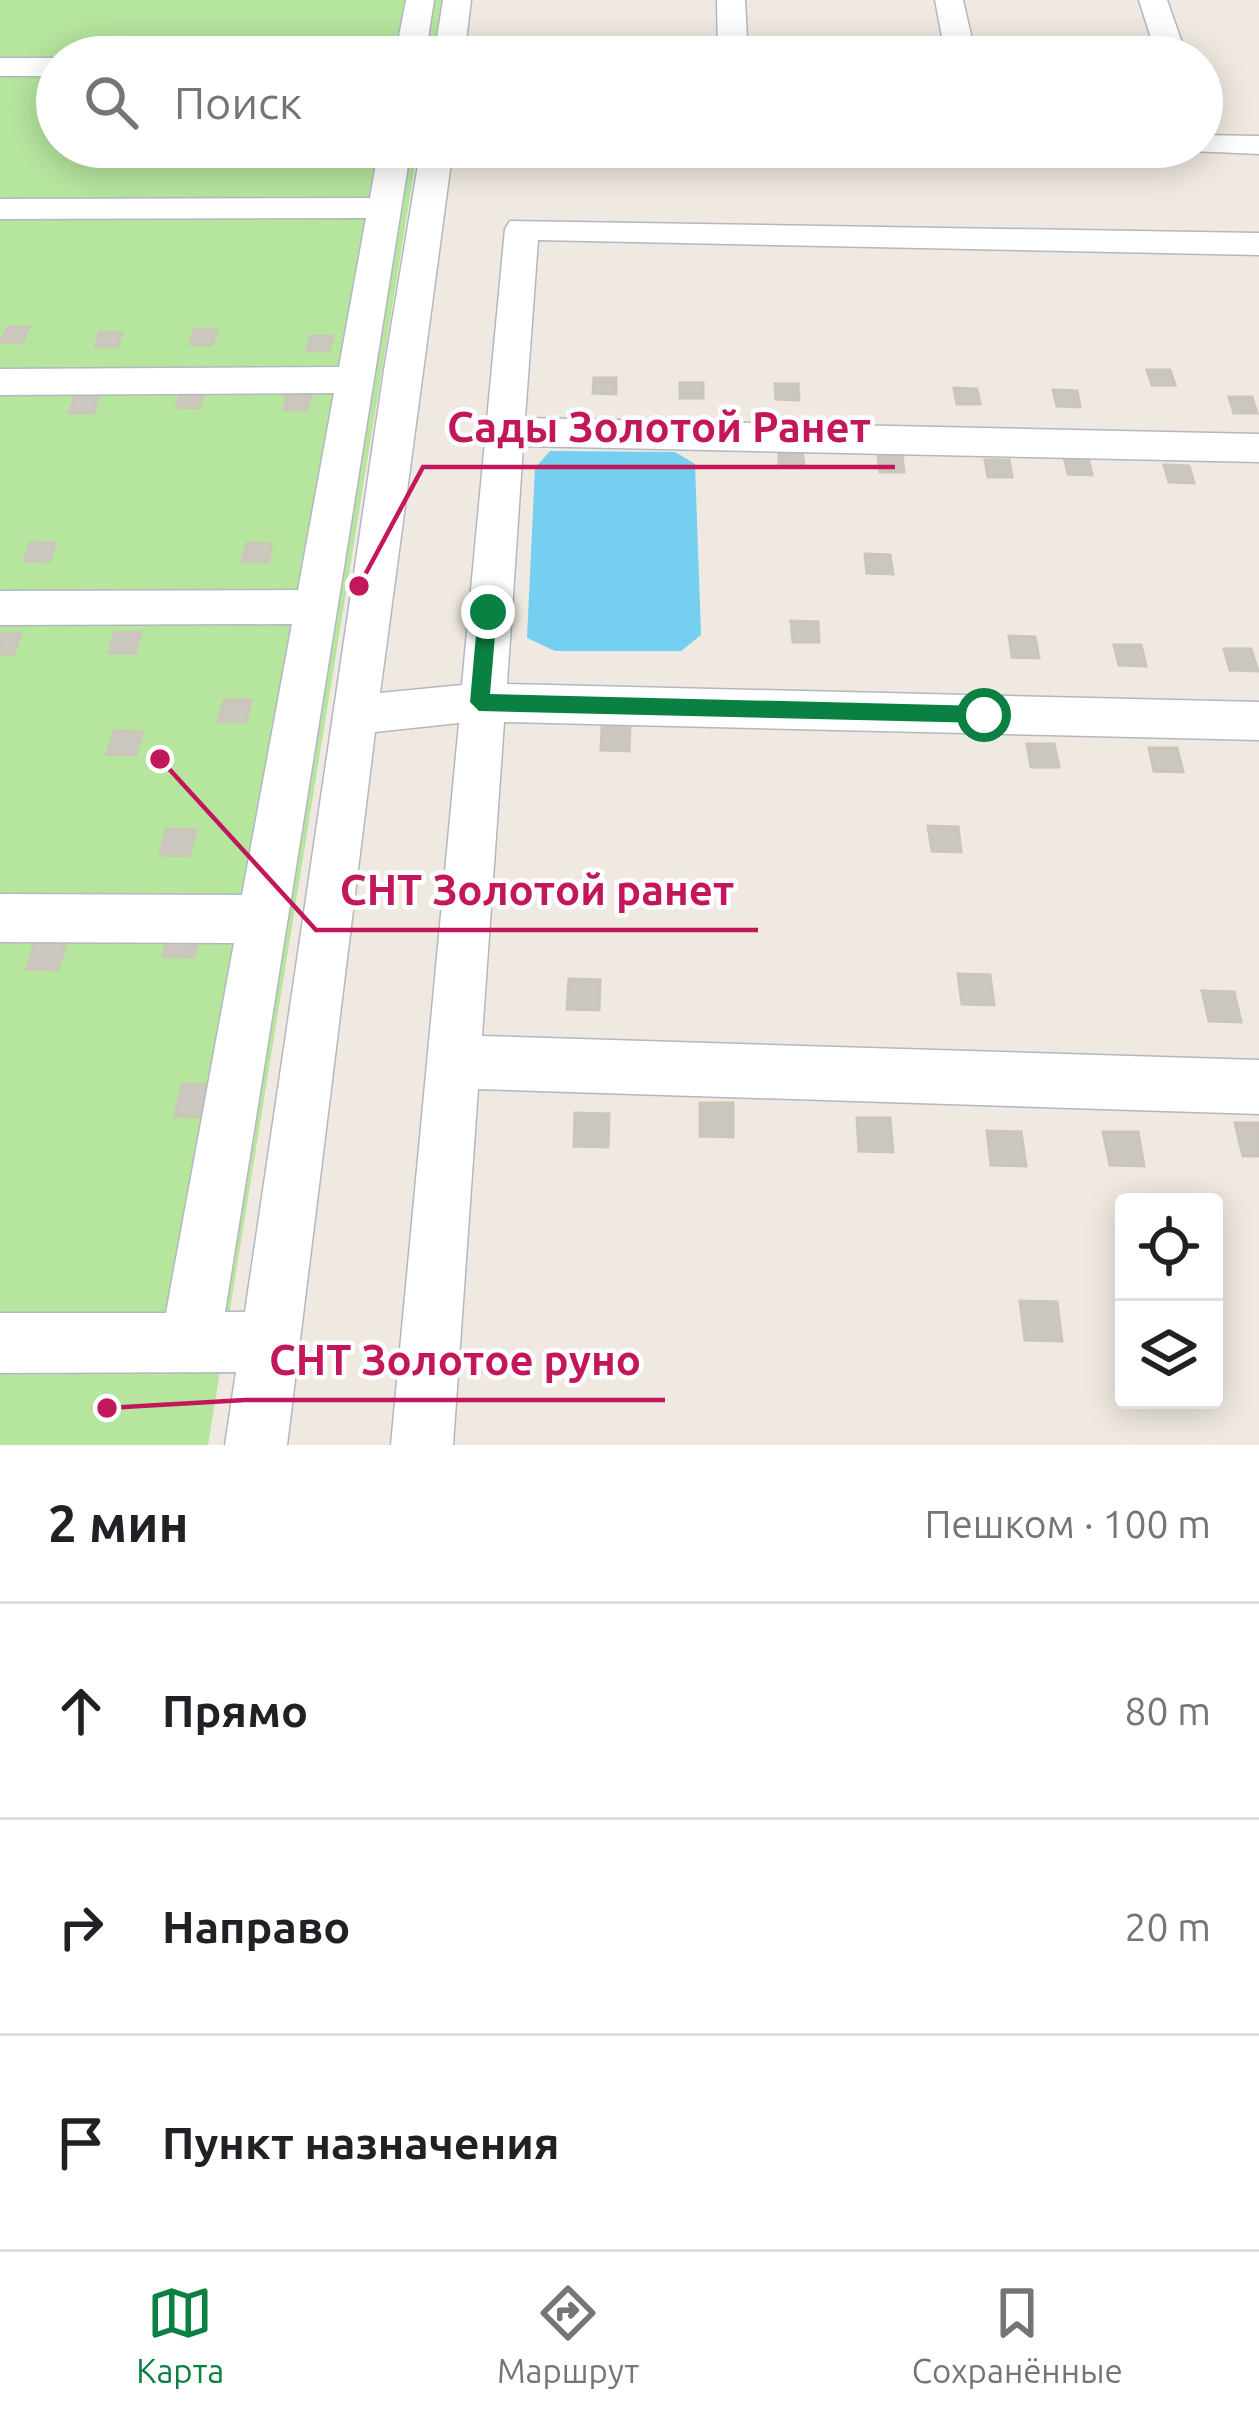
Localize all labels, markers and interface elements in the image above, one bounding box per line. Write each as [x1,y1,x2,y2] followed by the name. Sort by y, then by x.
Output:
[36,36,1223,168] search box
[78,69,144,135] icon: search
[174,77,302,128] text: Поиск
[423,389,895,467] callout: Сады Золотой Ранет
[447,403,871,450] text: Сады Золотой Ранет
[461,585,515,639] route end
[957,688,1011,742] route start
[316,852,758,930] callout: СНТ Золотой ранет
[340,866,734,913] text: СНТ Золотой ранет
[1115,1193,1223,1409] map controls
[1115,1193,1223,1301] button: locate
[1115,1301,1223,1409] button: layers
[245,1322,665,1400] callout: СНТ Золотое руно
[269,1336,641,1383] text: СНТ Золотое руно
[48,1494,189,1552] text: 2 мин
[924,1502,1211,1545] text: Пешком · 100 m
[48,1678,114,1744] icon: ahead
[162,1685,308,1736] text: Прямо
[1124,1689,1211,1732] text: 80 m
[48,1894,114,1960] icon: right
[162,1901,350,1952] text: Направо
[1124,1905,1211,1948] text: 20 m
[48,2110,114,2176] icon: arrive
[162,2117,560,2168] text: Пункт назначения
[136,2280,224,2389] tab: Карта
[497,2280,639,2389] tab: Маршрут
[912,2280,1123,2389] tab: Сохранённые

